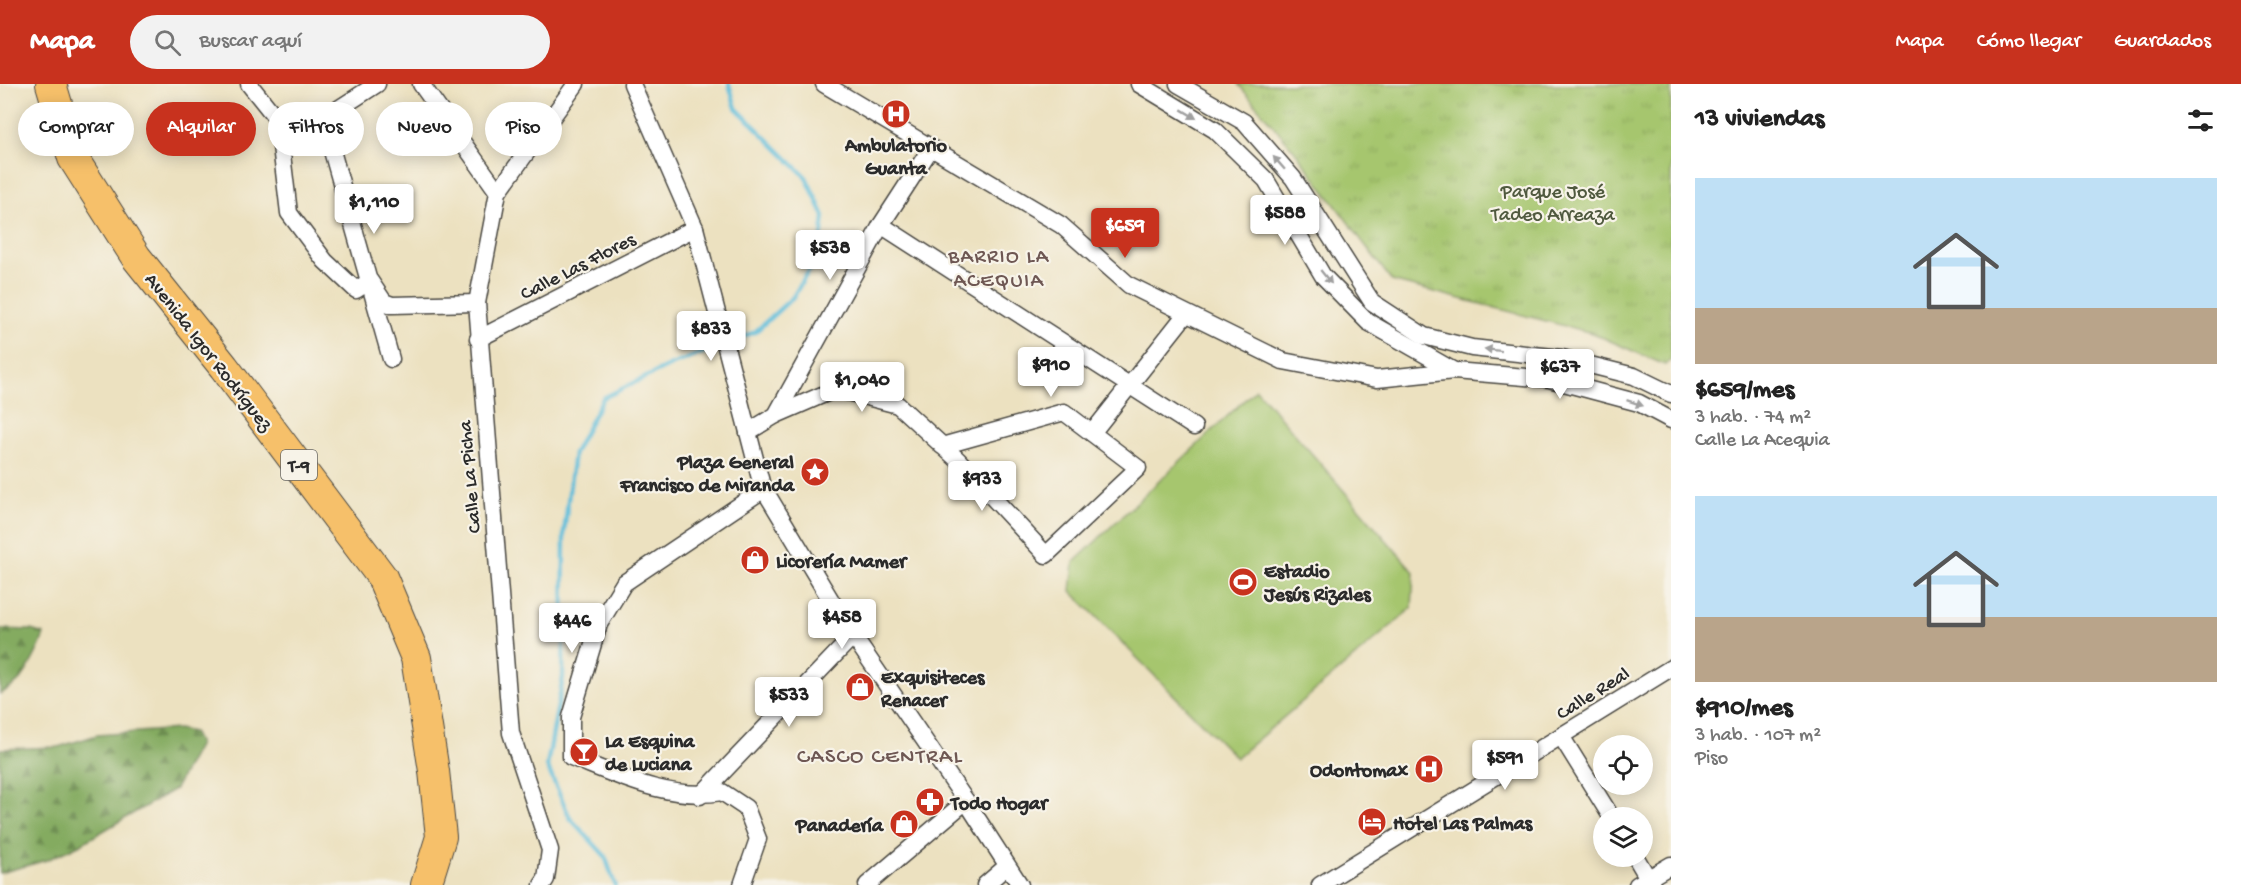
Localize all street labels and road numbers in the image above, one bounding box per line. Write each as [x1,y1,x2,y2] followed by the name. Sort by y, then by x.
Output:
[517,229,641,307] street label: Calle Las Flores
[138,269,277,438] street label: Avenida Igor Rodríguez
[455,419,488,534] street label: Calle La Picha
[281,450,317,480] road number: T-9
[1553,663,1635,726] street label: Calle Real

